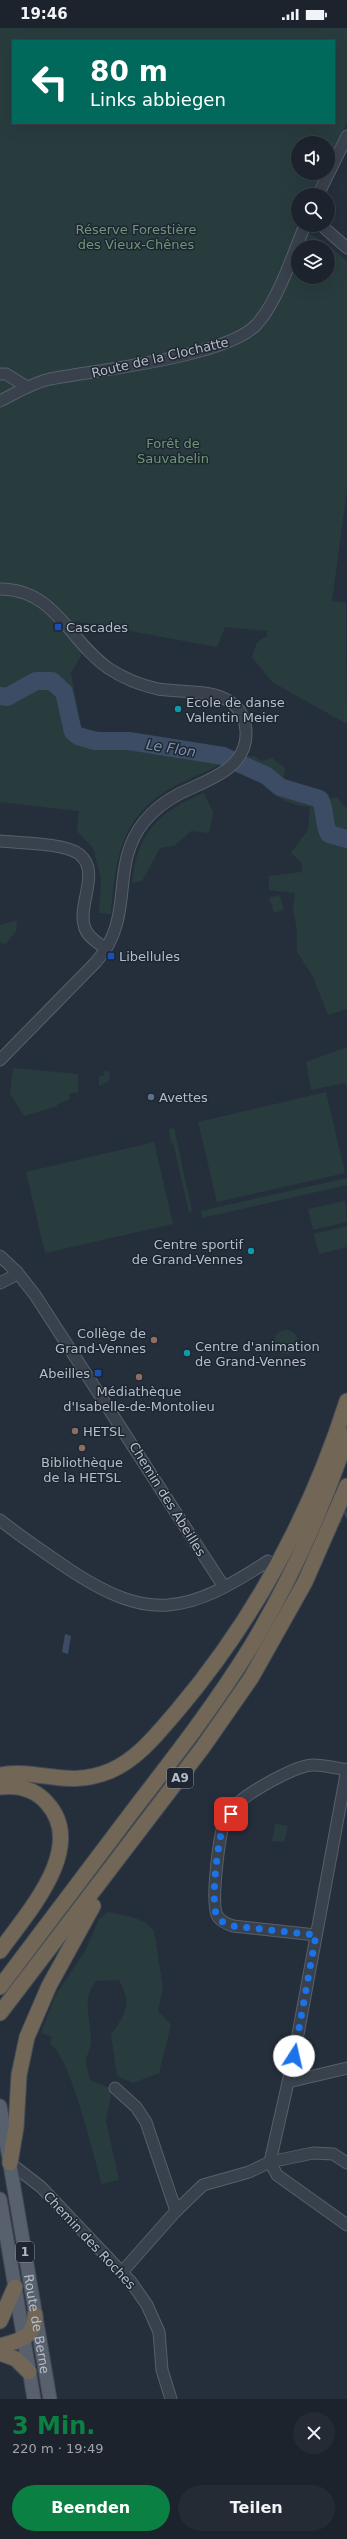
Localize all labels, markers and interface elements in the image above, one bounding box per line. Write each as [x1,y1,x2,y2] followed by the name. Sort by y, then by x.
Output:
[20,5,68,23] text: 19:46
[90,55,168,88] text: 80 m
[24,56,76,108] icon: left
[90,89,226,110] text: Links abbiegen
[291,136,335,284] map controls
[291,136,335,180] button: sound
[291,188,335,232] button: search
[76,222,196,252] park label: Réserve Forestière des Vieux-Chênes
[291,240,335,284] button: layers
[90,334,230,381] street label: Route de la Clochatte
[137,436,209,466] park label: Forêt de Sauvabelin
[66,620,128,635] place label: Cascades
[53,622,63,632] marker: Cascades
[186,695,285,725] place label: Ecole de danse Valentin Meier
[173,704,183,714] marker: Ecole de danse Valentin Meier
[145,736,197,760] water label: Le Flon
[119,949,180,964] place label: Libellules
[106,951,116,961] marker: Libellules
[159,1090,208,1105] place label: Avettes
[146,1092,156,1102] marker: Avettes
[132,1237,243,1267] place label: Centre sportif de Grand-Vennes
[246,1246,256,1256] marker: Centre sportif de Grand-Vennes
[55,1326,146,1356] place label: Collège de Grand-Vennes
[149,1335,159,1345] marker: Collège de Grand-Vennes
[195,1339,320,1369] place label: Centre d'animation de Grand-Vennes
[182,1348,192,1358] marker: Centre d'animation de Grand-Vennes
[39,1366,90,1381] place label: Abeilles
[93,1368,103,1378] marker: Abeilles
[134,1372,144,1382] marker: Médiathèque d'Isabelle-de-Montolieu
[63,1384,215,1414] place label: Médiathèque d'Isabelle-de-Montolieu
[83,1424,125,1439] place label: HETSL
[70,1426,80,1436] marker: HETSL
[126,1439,209,1559] street label: Chemin des Abeilles
[77,1443,87,1453] marker: Bibliothèque de la HETSL
[41,1455,123,1485] place label: Bibliothèque de la HETSL
[167,1768,193,1788] road number: A9
[214,1797,248,1831] pin
[220,1803,242,1825] icon: arrive
[273,2035,315,2077] position arrow
[41,2189,139,2292] street label: Chemin des Roches
[16,2242,34,2262] road number: 1
[21,2273,53,2375] street label: Route de Berne
[12,2412,95,2440] text: 3 Min.
[293,2412,335,2454] button: close
[12,2441,103,2456] text: 220 m · 19:49
[12,2485,170,2531] button: Beenden
[178,2485,335,2531] button: Teilen

